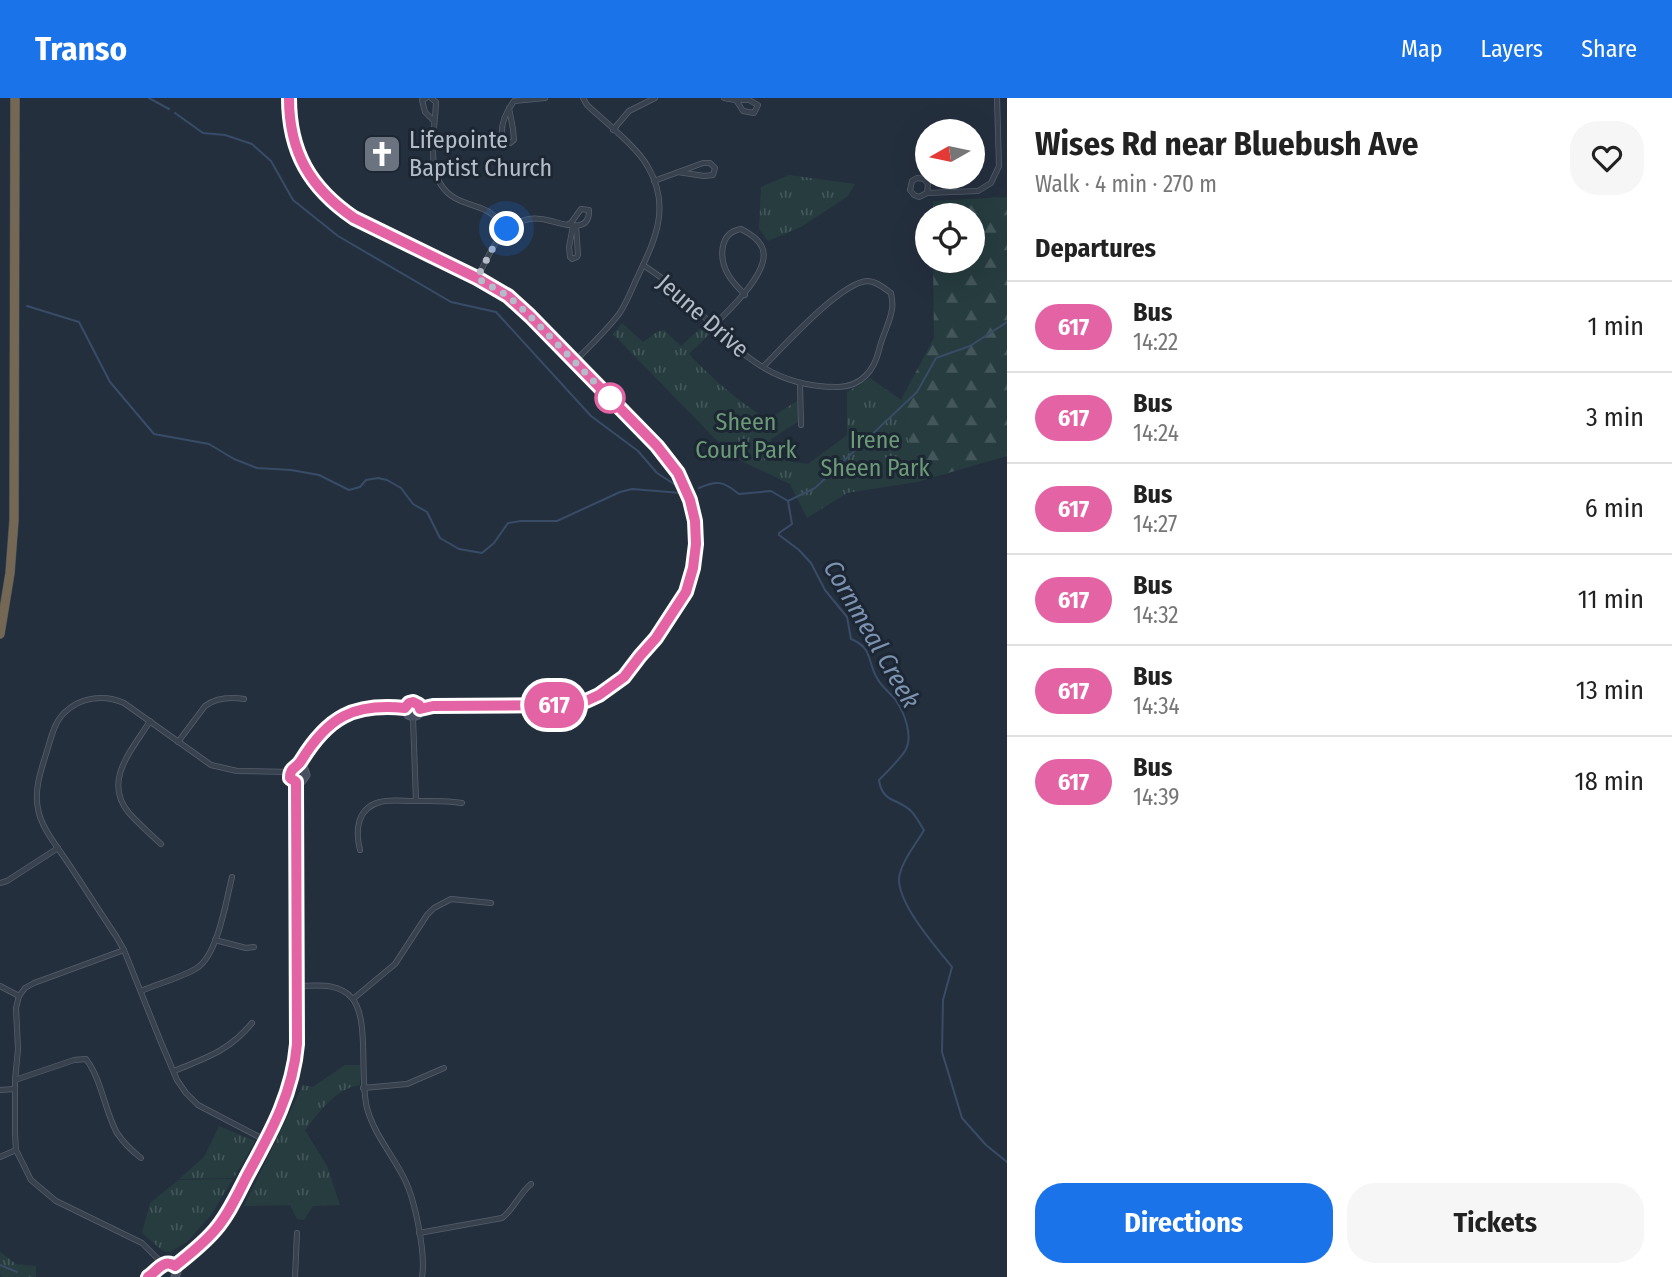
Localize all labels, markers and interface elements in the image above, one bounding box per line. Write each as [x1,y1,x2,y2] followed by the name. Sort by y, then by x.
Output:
[35,29,127,69] text: Transo
[1401,35,1443,63] text: Map
[1481,35,1543,63] text: Layers
[1581,35,1637,63] text: Share
[915,119,985,189] north arrow
[915,119,985,273] map controls
[1570,121,1644,195] button: heart
[1035,124,1418,164] text: Wises Rd near Bluebush Ave
[409,126,552,182] place label: Lifepointe Baptist Church
[361,133,403,175] church icon: Lifepointe Baptist Church
[1035,170,1217,198] text: Walk · 4 min · 270 m
[915,203,985,273] button: locate
[489,211,524,246] your location
[1035,233,1156,264] text: Departures
[652,269,754,363] street label: Jeune Drive
[1133,297,1172,328] text: Bus
[1588,311,1644,342] text: 1 min
[1058,313,1089,341] text: 617
[1133,328,1178,356] text: 14:22
[595,383,625,413] unlabelled marker
[1133,388,1172,419] text: Bus
[1586,402,1644,433] text: 3 min
[1058,404,1089,432] text: 617
[695,408,797,464] park label: Sheen Court Park
[1133,419,1179,447] text: 14:24
[820,426,930,482] park label: Irene Sheen Park
[1133,479,1172,510] text: Bus
[1585,493,1644,524] text: 6 min
[1058,495,1089,523] text: 617
[1133,510,1177,538] text: 14:27
[817,555,926,714] water label: Cornmeal Creek
[1133,570,1172,601] text: Bus
[1578,584,1644,615] text: 11 min
[1058,586,1089,614] text: 617
[1133,601,1179,629] text: 14:32
[1133,661,1172,692] text: Bus
[1576,675,1644,706] text: 13 min
[1058,677,1089,705] text: 617
[514,682,594,728] line badge: 617
[538,691,570,719] text: 617
[1133,692,1180,720] text: 14:34
[1133,752,1172,783] text: Bus
[1575,766,1644,797] text: 18 min
[1058,768,1089,796] text: 617
[1133,783,1179,811] text: 14:39
[1035,1183,1333,1263] button: Directions
[1347,1183,1644,1263] button: Tickets

